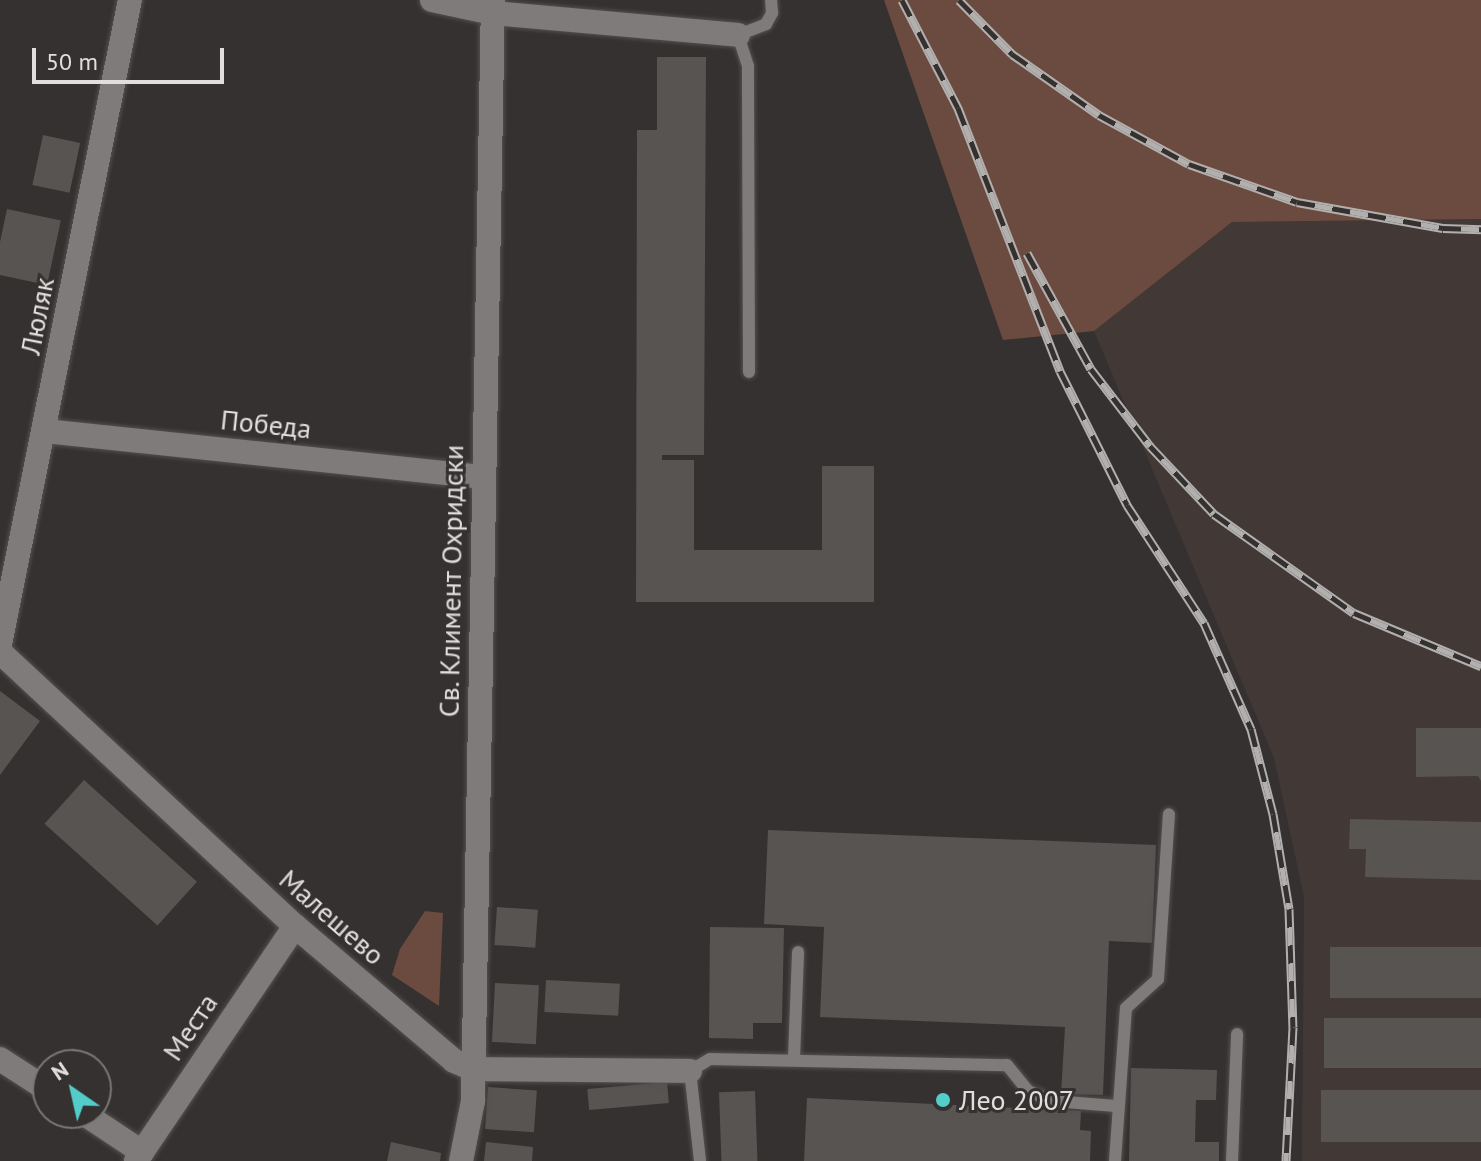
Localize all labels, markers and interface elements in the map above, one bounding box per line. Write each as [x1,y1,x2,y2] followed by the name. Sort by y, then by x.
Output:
[36,32,228,82] scale bar
[46,46,98,77] text: 50 m
[13,274,61,358] street label: Люляк
[219,403,313,445] street label: Победа
[432,443,470,719] street label: Св. Климент Охридски
[273,862,391,972] street label: Малешево
[156,987,224,1067] street label: Места
[32,1049,112,1129] north arrow
[46,1055,74,1086] text: N
[959,1083,1074,1117] place label: Лео 2007
[934,1091,952,1109] marker: Лео 2007

